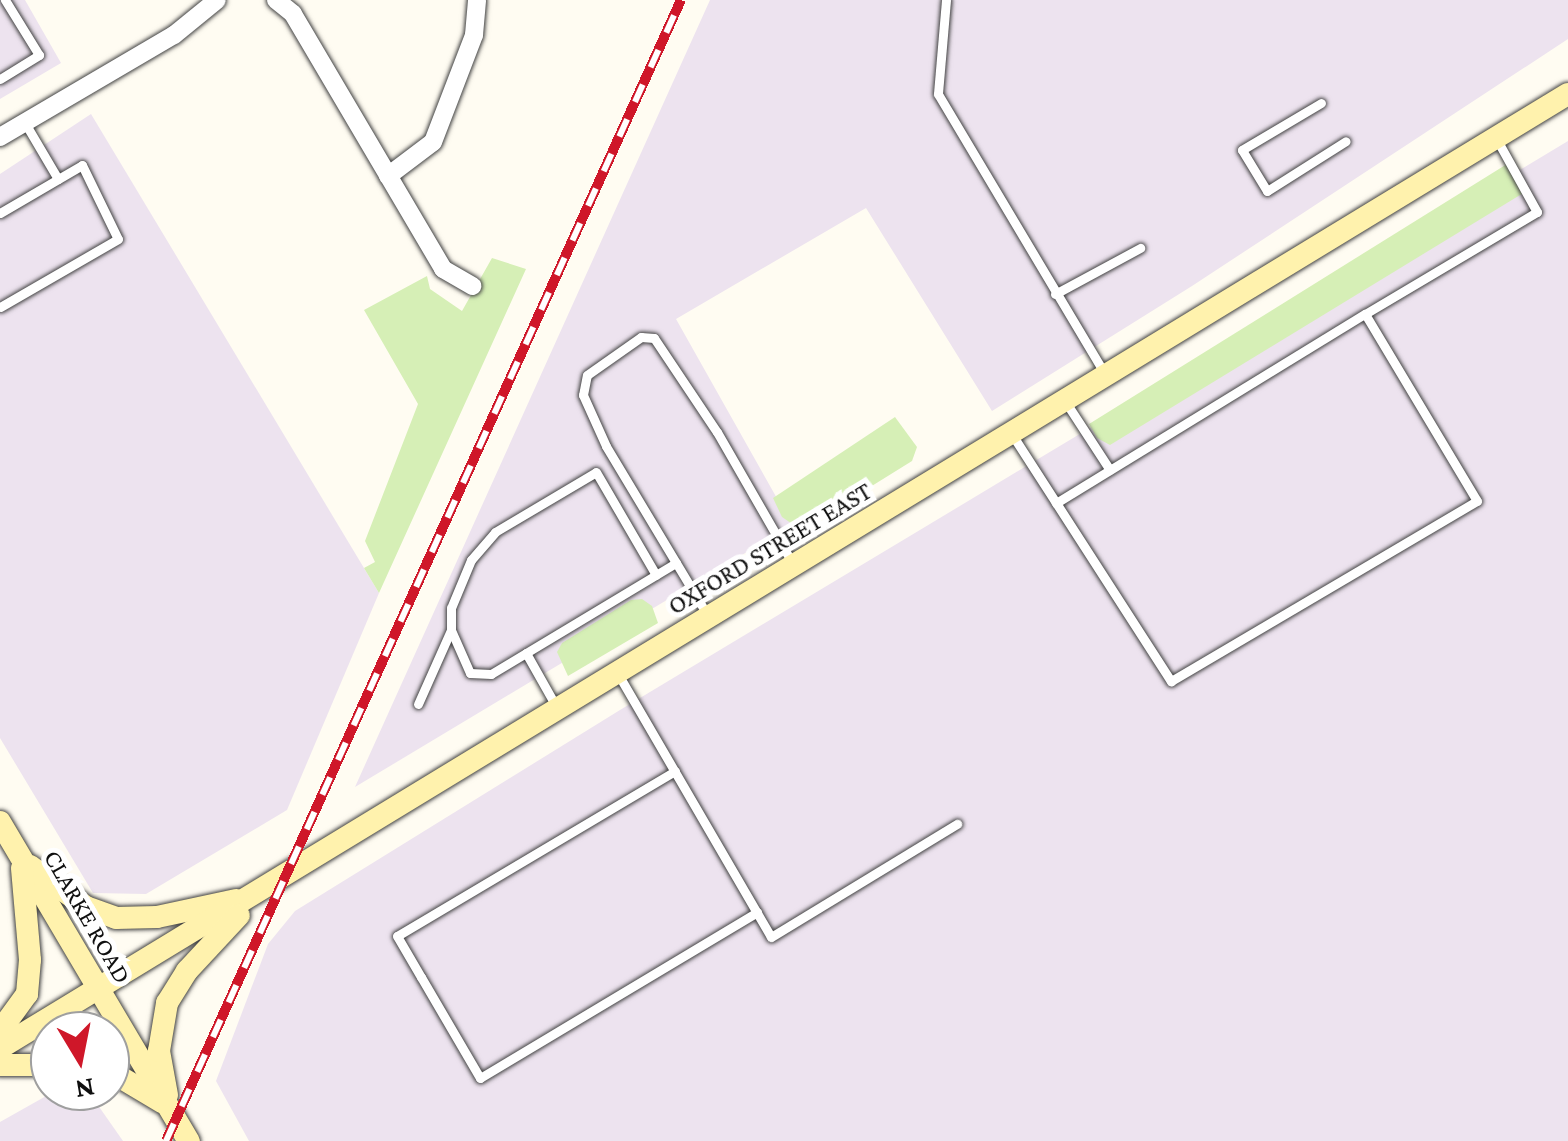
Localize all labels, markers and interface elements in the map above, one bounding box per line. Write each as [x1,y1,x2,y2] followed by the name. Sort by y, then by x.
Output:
[663,476,877,622] street label: OXFORD STREET EAST
[37,845,137,989] street label: CLARKE ROAD
[30,1011,130,1111] north arrow
[73,1072,97,1106] text: N

